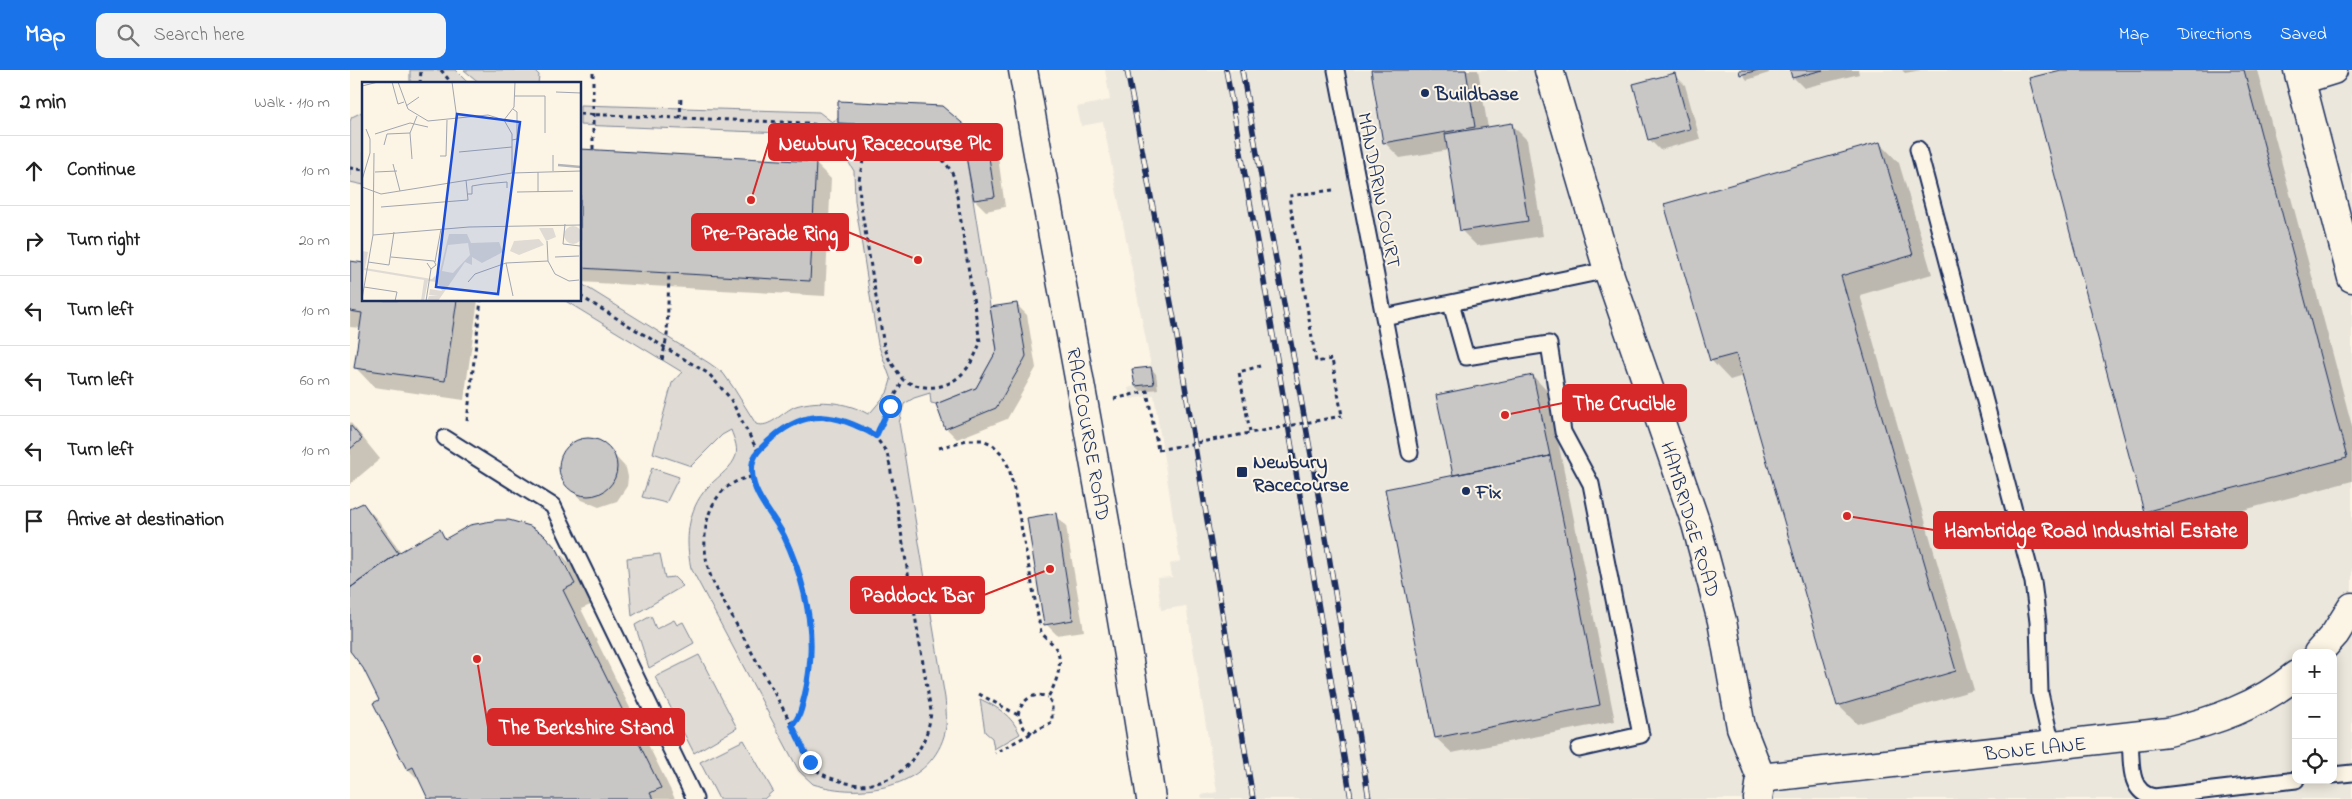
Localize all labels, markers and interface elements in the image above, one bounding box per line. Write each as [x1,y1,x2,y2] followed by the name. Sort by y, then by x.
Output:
[96,13,446,58] search box
[25,18,66,53] text: Map
[114,21,142,49] icon: search
[154,22,245,49] text: Search here
[2119,22,2149,48] text: Map
[2177,22,2252,48] text: Directions
[2280,22,2327,48] text: Saved
[1434,81,1520,110] place label: Buildbase
[362,82,581,301] inset map
[1419,87,1431,99] marker: Buildbase
[20,88,66,118] text: 2 min
[254,91,330,115] text: Walk · 110 m
[1348,110,1407,271] street label: MANDARIN COURT
[769,124,1002,160] callout: Newbury Racecourse Plc
[779,130,992,162] text: Newbury Racecourse Plc
[20,157,48,185] icon: ahead
[67,157,135,184] text: Continue
[302,159,330,183] text: 10 m
[692,214,848,250] callout: Pre-Parade Ring
[702,220,838,252] text: Pre-Parade Ring
[20,227,48,255] icon: right
[67,227,140,254] text: Turn right
[299,229,330,253] text: 20 m
[20,297,48,325] icon: left
[67,297,134,324] text: Turn left
[302,299,330,323] text: 10 m
[1057,346,1116,523] street label: RACECOURSE ROAD
[20,367,48,395] icon: left
[67,367,134,394] text: Turn left
[300,369,330,393] text: 60 m
[1563,385,1686,421] callout: The Crucible
[1572,390,1676,420] text: The Crucible
[879,395,902,418] route start
[20,437,48,465] icon: left
[67,437,134,464] text: Turn left
[1651,438,1726,601] street label: HAMBRIDGE ROAD
[302,439,330,463] text: 10 m
[1253,449,1350,501] place label: Newbury Racecourse
[1235,465,1249,479] marker: Newbury Racecourse
[1475,479,1502,508] place label: Fix
[1460,485,1472,497] marker: Fix
[20,507,48,535] icon: arrive
[67,507,224,534] text: Arrive at destination
[1934,512,2247,548] callout: Hambridge Road Industrial Estate
[1944,517,2238,549] text: Hambridge Road Industrial Estate
[851,577,984,613] callout: Paddock Bar
[862,582,975,612] text: Paddock Bar
[2292,649,2337,784] map controls
[2292,649,2337,694] button: +
[2292,694,2337,739] button: −
[488,709,684,745] callout: The Berkshire Stand
[498,714,674,744] text: The Berkshire Stand
[1982,731,2088,770] street label: BONE LANE
[2292,739,2337,784] button: locate
[799,751,822,774] route end

